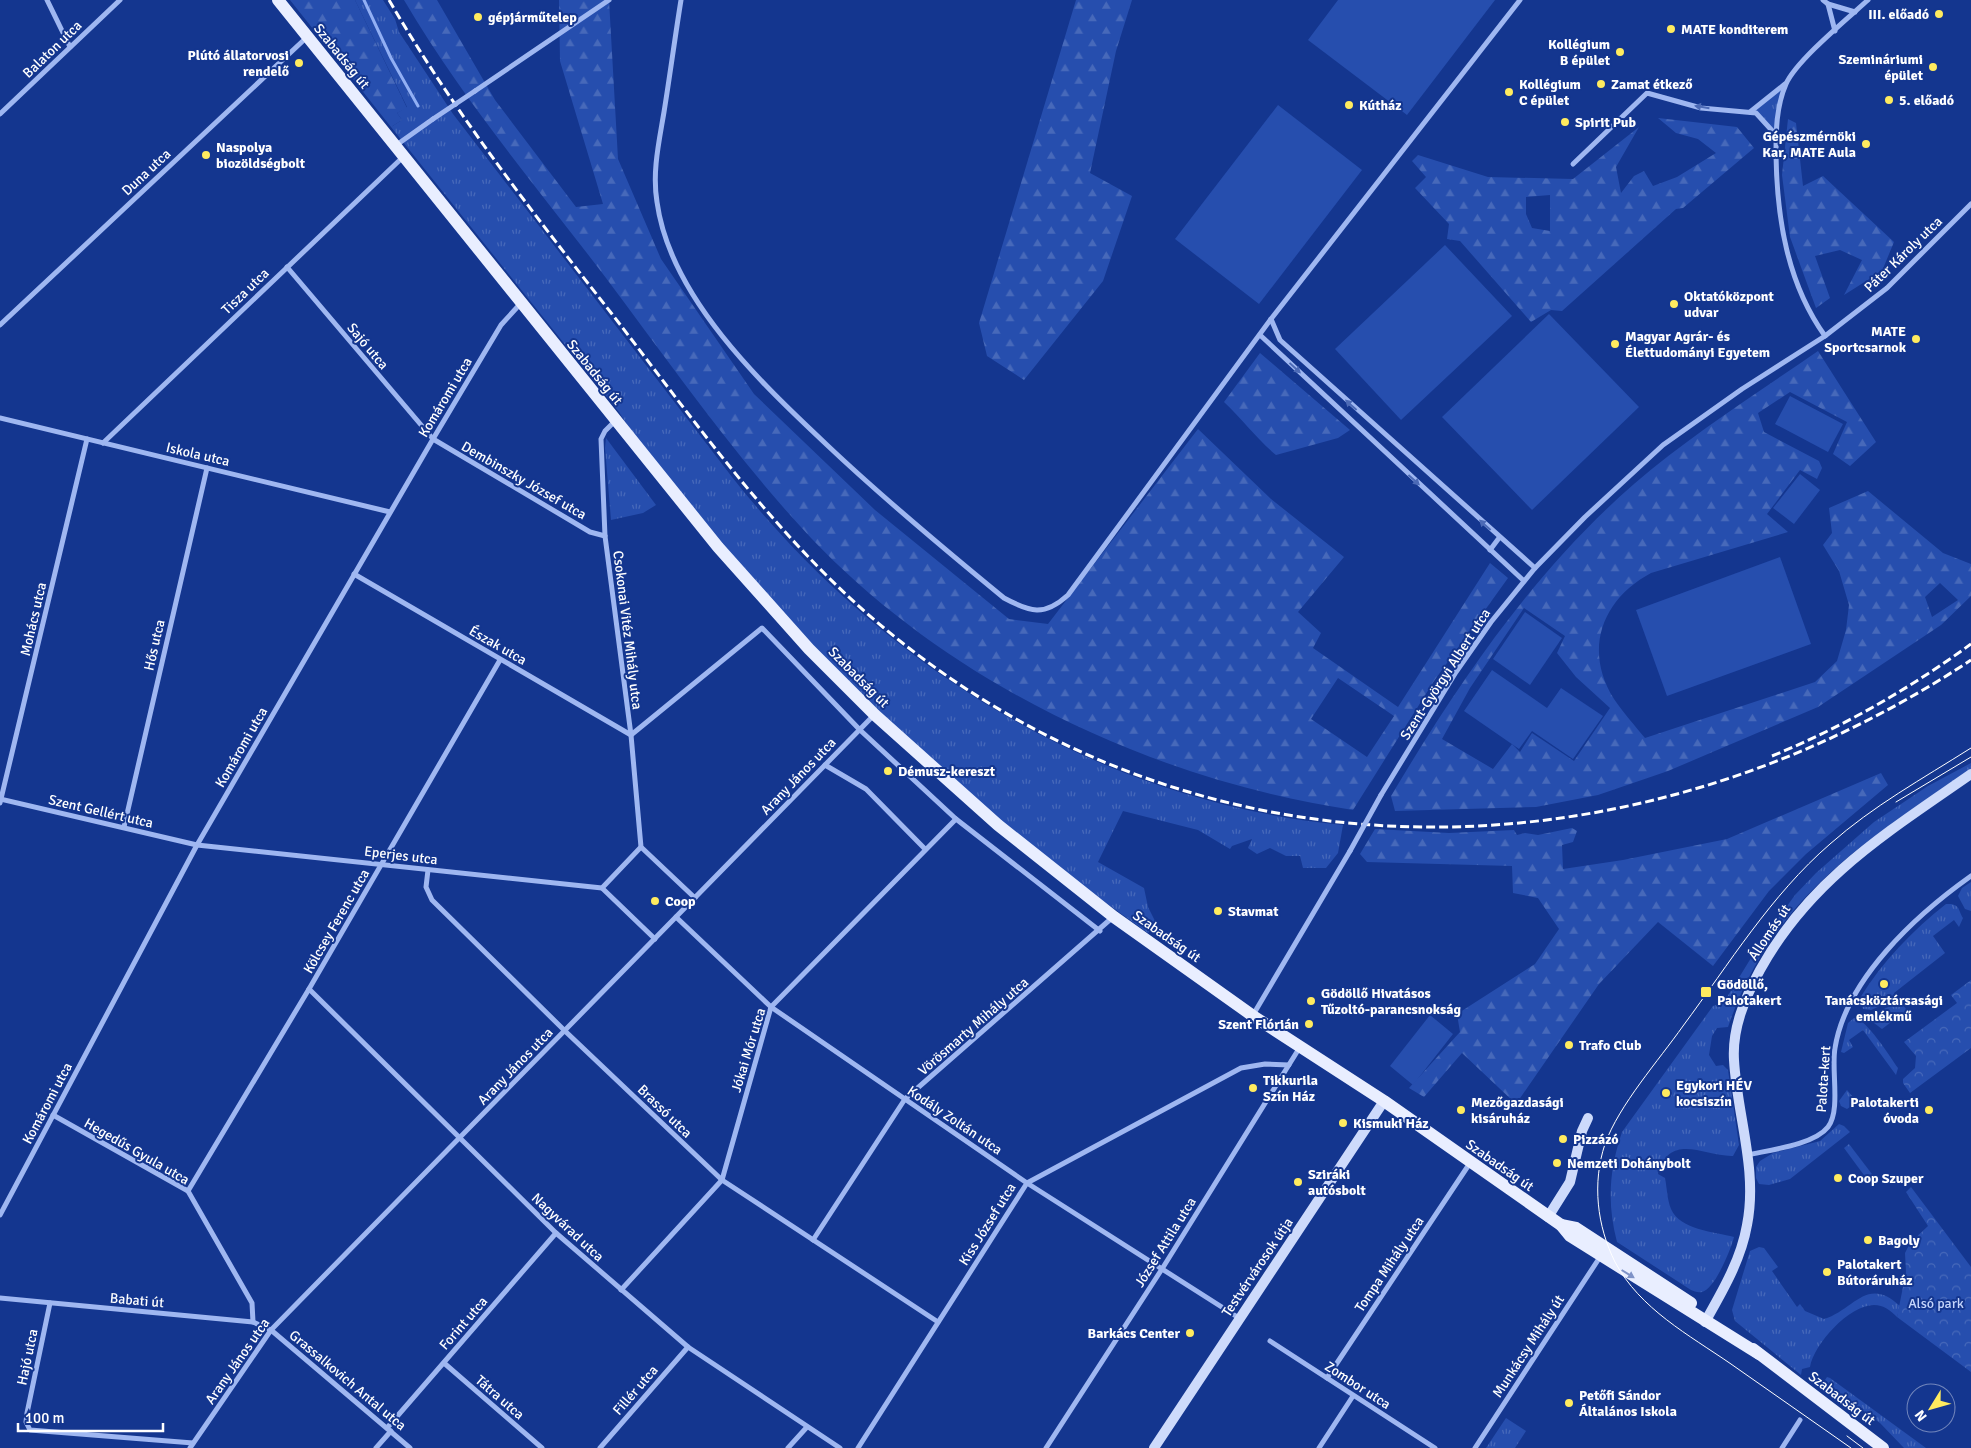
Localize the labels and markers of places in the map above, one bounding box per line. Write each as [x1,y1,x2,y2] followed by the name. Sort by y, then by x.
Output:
[1868,6,1929,23] place label: III. előadó
[1933,8,1945,20] marker: III. előadó
[488,9,577,26] place label: gépjárműtelep
[472,11,484,23] marker: gépjárműtelep
[1681,21,1788,38] place label: MATE konditerem
[1665,23,1677,35] marker: MATE konditerem
[1548,36,1611,69] place label: Kollégium B épület
[1614,46,1626,58] marker: Kollégium B épület
[188,47,289,80] place label: Plútó állatorvosi rendelő
[1839,51,1924,84] place label: Szemináriumi épület
[293,57,305,69] marker: Plútó állatorvosi rendelő
[1927,61,1939,73] marker: Szemináriumi épület
[1519,76,1581,109] place label: Kollégium C épület
[1611,76,1693,93] place label: Zamat étkező
[1595,78,1607,90] marker: Zamat étkező
[1503,86,1515,98] marker: Kollégium C épület
[1899,92,1954,109] place label: 5. előadó
[1883,94,1895,106] marker: 5. előadó
[1359,97,1401,114] place label: Kútház
[1343,99,1355,111] marker: Kútház
[1575,114,1637,131] place label: Spirit Pub
[1559,116,1571,128] marker: Spirit Pub
[1762,128,1856,161] place label: Gépészmérnöki Kar, MATE Aula
[1860,138,1872,150] marker: Gépészmérnöki Kar, MATE Aula
[216,139,306,172] place label: Naspolya biozöldségbolt
[200,149,212,161] marker: Naspolya biozöldségbolt
[1684,288,1774,321] place label: Oktatóközpont udvar
[1668,298,1680,310] marker: Oktatóközpont udvar
[1824,323,1907,356] place label: MATE Sportcsarnok
[1625,328,1770,361] place label: Magyar Agrár- és Élettudományi Egyetem
[1910,333,1922,345] marker: MATE Sportcsarnok
[1609,338,1621,350] marker: Magyar Agrár- és Élettudományi Egyetem
[898,763,996,780] place label: Démusz-kereszt
[882,765,894,777] marker: Démusz-kereszt
[665,893,696,910] place label: Coop
[649,895,661,907] marker: Coop
[1228,903,1279,920] place label: Stavmat
[1212,905,1224,917] marker: Stavmat
[1717,976,1782,1009] place label: Gödöllő, Palotakert
[1878,978,1890,990] marker: Tanácsköztársasági emlékmű
[1321,985,1461,1018] place label: Gödöllő Hivatásos Tűzoltó-parancsnokság
[1699,985,1713,999] marker: Gödöllő, Palotakert
[1825,992,1943,1025] place label: Tanácsköztársasági emlékmű
[1305,995,1317,1007] marker: Gödöllő Hivatásos Tűzoltó-parancsnokság
[1218,1016,1299,1033] place label: Szent Flórián
[1303,1018,1315,1030] marker: Szent Flórián
[1579,1037,1642,1054] place label: Trafo Club
[1563,1039,1575,1051] marker: Trafo Club
[1263,1072,1318,1105] place label: Tikkurila Szín Ház
[1676,1077,1752,1110] place label: Egykori HÉV kocsiszín
[1247,1082,1259,1094] marker: Tikkurila Szín Ház
[1660,1087,1672,1099] marker: Egykori HÉV kocsiszín
[1471,1094,1564,1127] place label: Mezőgazdasági kisáruház
[1850,1094,1919,1127] place label: Palotakerti óvoda
[1455,1104,1467,1116] marker: Mezőgazdasági kisáruház
[1923,1104,1935,1116] marker: Palotakerti óvoda
[1353,1115,1429,1132] place label: Kismuki Ház
[1337,1117,1349,1129] marker: Kismuki Ház
[1573,1131,1619,1148] place label: Pizzázó
[1557,1133,1569,1145] marker: Pizzázó
[1567,1155,1692,1172] place label: Nemzeti Dohánybolt
[1551,1157,1563,1169] marker: Nemzeti Dohánybolt
[1308,1166,1367,1199] place label: Sziráki autósbolt
[1848,1170,1924,1187] place label: Coop Szuper
[1832,1172,1844,1184] marker: Coop Szuper
[1292,1176,1304,1188] marker: Sziráki autósbolt
[1878,1232,1920,1249] place label: Bagoly
[1862,1234,1874,1246] marker: Bagoly
[1837,1256,1913,1289] place label: Palotakert Bútoráruház
[1821,1266,1833,1278] marker: Palotakert Bútoráruház
[1088,1325,1180,1342] place label: Barkács Center
[1184,1327,1196,1339] marker: Barkács Center
[1579,1387,1677,1420] place label: Petőfi Sándor Általános Iskola
[1563,1397,1575,1409] marker: Petőfi Sándor Általános Iskola

